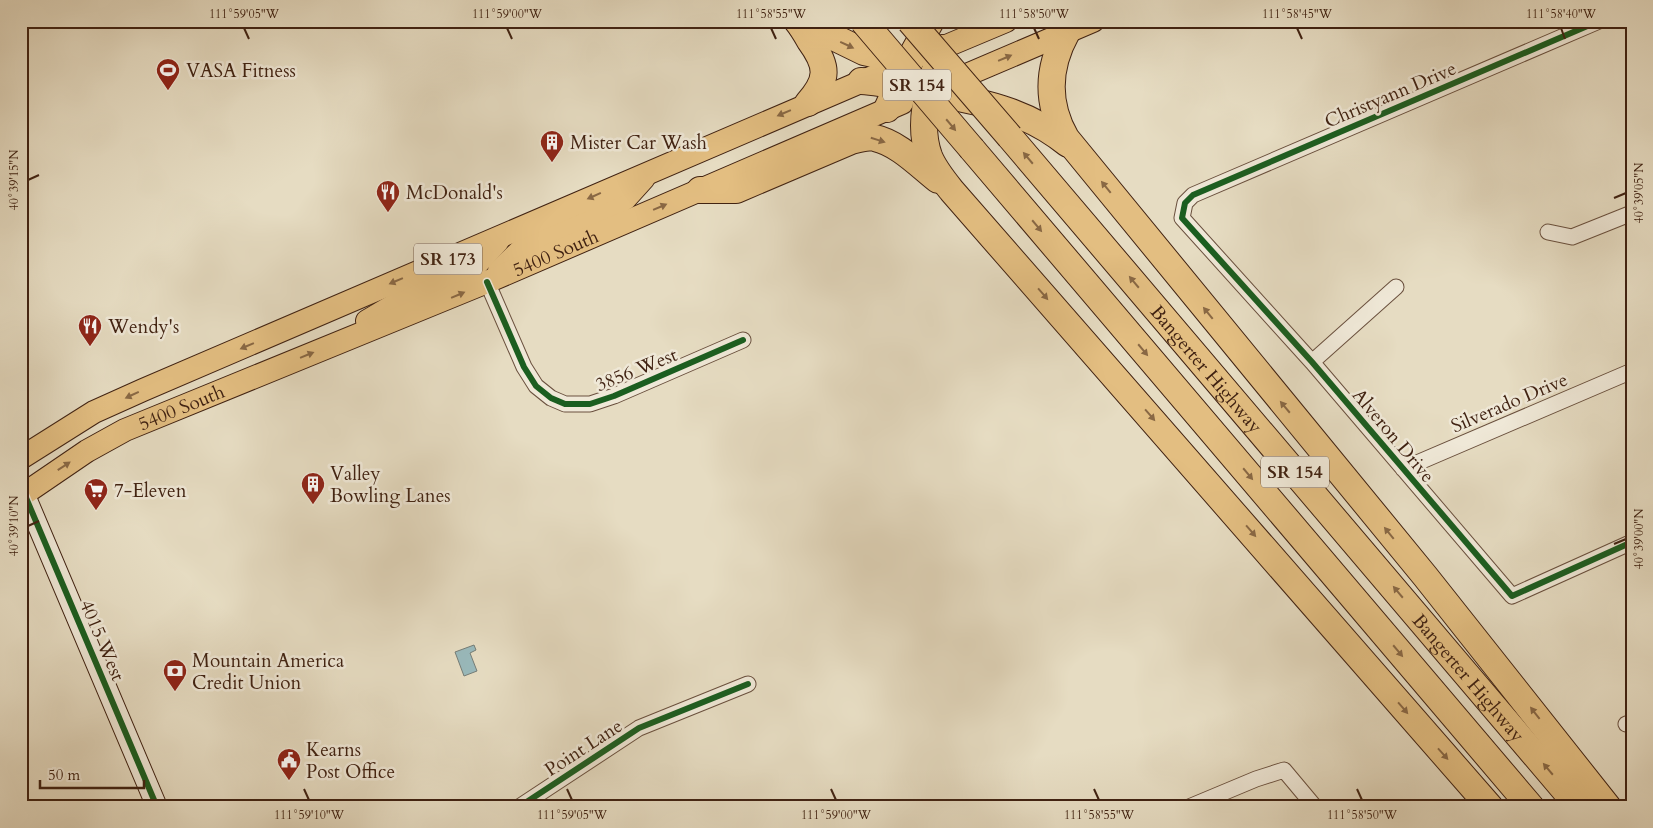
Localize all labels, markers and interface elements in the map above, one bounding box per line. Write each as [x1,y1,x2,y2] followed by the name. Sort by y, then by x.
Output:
[209,6,280,22] text: 111°59'05"W
[472,6,543,22] text: 111°59'00"W
[736,6,807,22] text: 111°58'55"W
[999,6,1070,22] text: 111°58'50"W
[1262,6,1333,22] text: 111°58'45"W
[1526,6,1597,22] text: 111°58'40"W
[840,41,854,49] one-way arrow
[998,54,1012,62] one-way arrow
[1321,56,1460,134] street label: Christyann Drive
[155,57,181,91] sports icon: VASA Fitness
[186,58,296,84] place label: VASA Fitness
[883,70,951,100] road number: SR 154
[777,110,791,118] one-way arrow
[945,119,956,131] one-way arrow
[539,129,565,163] building icon: Mister Car Wash
[570,130,708,156] place label: Mister Car Wash
[870,137,885,145] one-way arrow
[6,149,22,210] text: 40°39'15"N
[1023,152,1034,165] one-way arrow
[1631,162,1647,223] text: 40°39'05"N
[375,179,401,213] restaurant icon: McDonald's
[406,180,503,206] place label: McDonald's
[1100,181,1111,194] one-way arrow
[587,192,601,200] one-way arrow
[653,203,667,211] one-way arrow
[1032,220,1043,233] one-way arrow
[509,223,603,283] street label: 5400 South
[414,243,482,274] road number: SR 173
[1128,275,1139,288] one-way arrow
[389,278,403,286] one-way arrow
[1037,287,1048,300] one-way arrow
[451,290,465,298] one-way arrow
[1144,300,1268,439] street label: Bangerter Highway
[1203,307,1214,320] one-way arrow
[77,313,103,347] restaurant icon: Wendy's
[107,314,179,340] place label: Wendy's
[240,342,254,350] one-way arrow
[592,342,681,398] street label: 3856 West
[1137,343,1148,356] one-way arrow
[300,351,314,359] one-way arrow
[1447,367,1572,439] street label: Silverado Drive
[135,379,229,437] street label: 5400 South
[1346,383,1440,488] street label: Alveron Drive
[125,391,139,399] one-way arrow
[1280,401,1291,414] one-way arrow
[1144,409,1156,421] one-way arrow
[1261,457,1329,488] road number: SR 154
[57,461,71,470] one-way arrow
[330,461,451,509] place label: Valley Bowling Lanes
[1242,467,1253,480] one-way arrow
[300,471,326,505] building icon: Valley Bowling Lanes
[83,477,109,511] supermarket icon: 7-Eleven
[114,478,187,504] place label: 7-Eleven
[6,495,22,556] text: 40°39'10"N
[1631,508,1647,569] text: 40°39'00"N
[1245,525,1257,537] one-way arrow
[1383,526,1394,539] one-way arrow
[1392,586,1403,599] one-way arrow
[73,596,131,685] street label: 4015 West
[1406,608,1530,748] street label: Bangerter Highway
[1393,644,1404,657] one-way arrow
[192,648,344,696] place label: Mountain America Credit Union
[162,658,188,692] bank icon: Mountain America Credit Union
[1397,701,1408,714] one-way arrow
[1529,707,1540,720] one-way arrow
[540,713,627,783] street label: Point Lane
[306,737,395,785] place label: Kearns Post Office
[276,747,302,781] public building icon: Kearns Post Office
[1437,747,1449,759] one-way arrow
[40,758,144,790] scale bar
[1542,764,1554,776] one-way arrow
[48,765,80,785] text: 50 m
[274,807,345,823] text: 111°59'10"W
[537,807,608,823] text: 111°59'05"W
[801,807,872,823] text: 111°59'00"W
[1064,807,1135,823] text: 111°58'55"W
[1327,807,1398,823] text: 111°58'50"W

